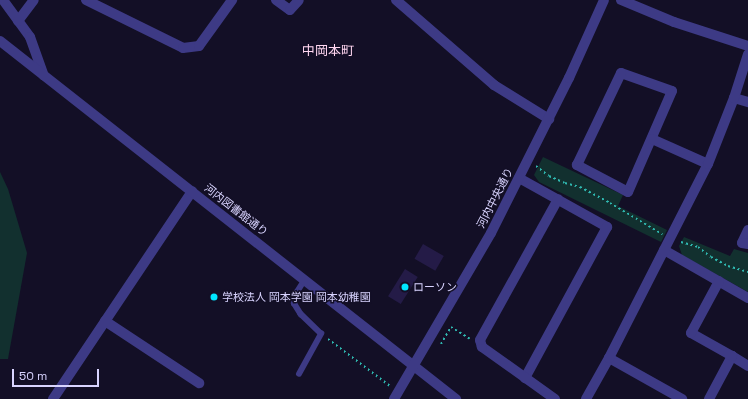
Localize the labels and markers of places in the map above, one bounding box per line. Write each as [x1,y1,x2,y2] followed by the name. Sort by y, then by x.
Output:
[413,280,457,294] place label: ローソン
[400,282,410,292] marker: ローソン
[222,290,371,304] place label: 学校法人 岡本学園 岡本幼稚園
[209,292,219,302] marker: 学校法人 岡本学園 岡本幼稚園

